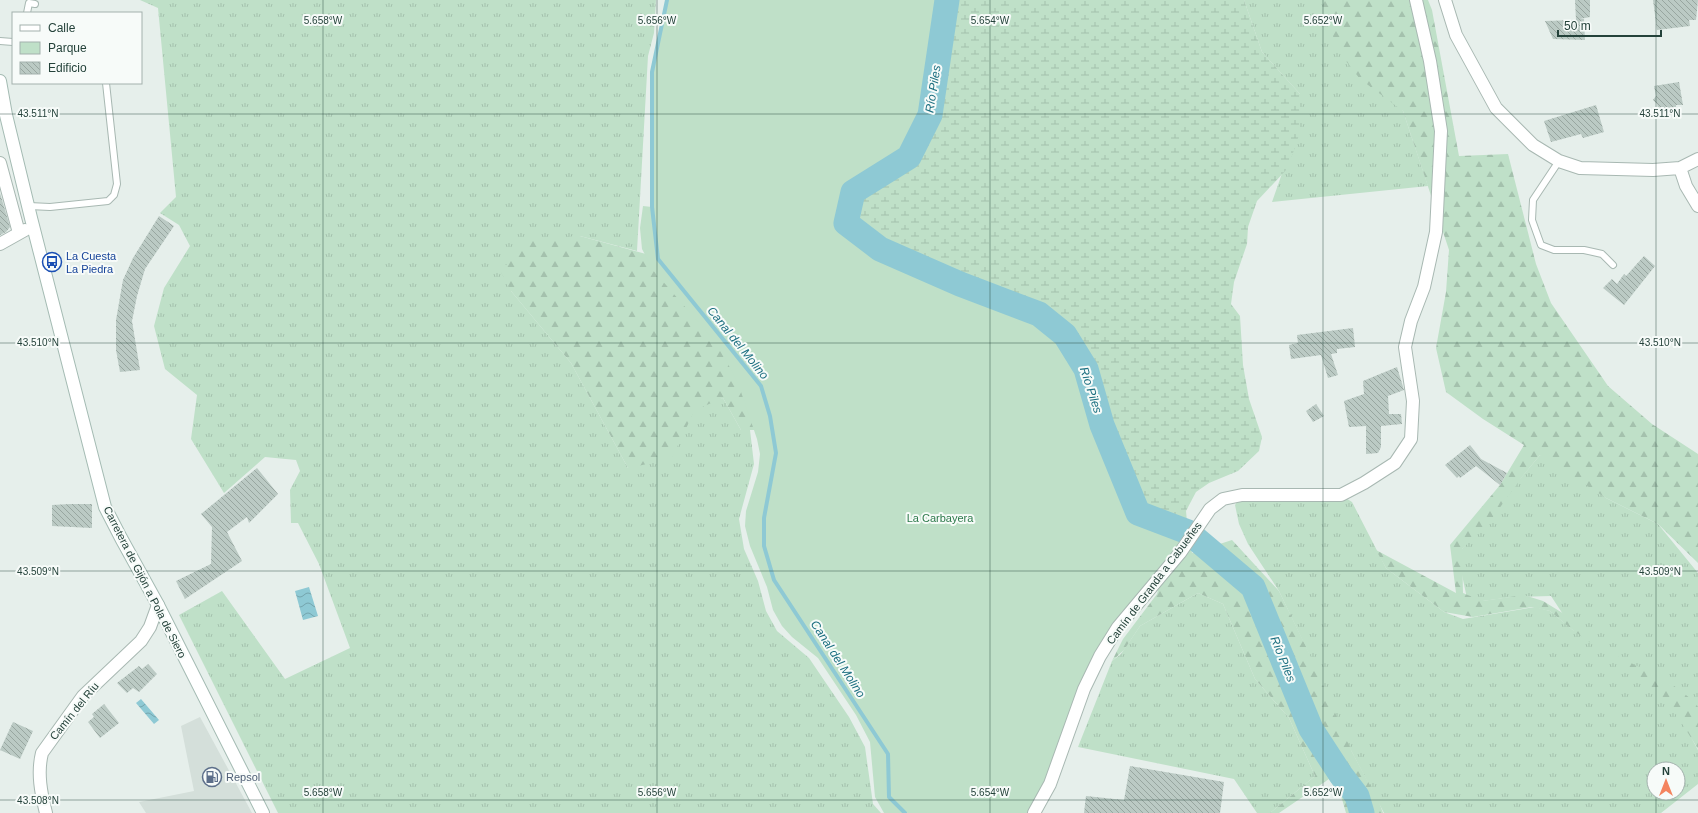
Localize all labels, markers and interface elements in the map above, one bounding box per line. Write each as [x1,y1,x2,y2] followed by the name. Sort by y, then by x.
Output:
[12,12,142,84] legend
[1558,12,1661,38] scale bar
[304,15,343,26] text: 5.658°W
[638,15,677,26] text: 5.656°W
[971,15,1010,26] text: 5.654°W
[1304,15,1343,26] text: 5.652°W
[1564,19,1591,33] text: 50 m
[48,21,76,35] text: Calle
[48,41,87,55] text: Parque
[48,61,87,75] text: Edificio
[922,64,944,114] water label: Río Piles
[17,108,59,119] text: 43.511°N
[1639,108,1681,119] text: 43.511°N
[66,250,117,275] place label: La Cuesta La Piedra
[41,251,63,273] bus stop icon: La Cuesta La Piedra
[704,304,772,382] water label: Canal del Molino
[17,337,59,348] text: 43.510°N
[1639,337,1681,348] text: 43.510°N
[1077,365,1105,415] water label: Río Piles
[101,504,189,660] street label: Carretera de Gijón a Pola de Siero
[907,512,974,524] park label: La Carbayera
[1104,519,1204,646] street label: Camín de Granda a Cabueñes
[17,566,59,577] text: 43.509°N
[1639,566,1681,577] text: 43.509°N
[808,618,868,701] water label: Canal del Molino
[1268,634,1298,684] water label: Río Piles
[47,680,101,742] street label: Camín del Ríu
[1646,761,1686,801] north arrow
[1662,765,1670,777] text: N
[201,766,223,788] fuel station icon: Repsol
[226,771,260,783] place label: Repsol
[304,787,343,798] text: 5.658°W
[638,787,677,798] text: 5.656°W
[971,787,1010,798] text: 5.654°W
[1304,787,1343,798] text: 5.652°W
[17,795,59,806] text: 43.508°N

